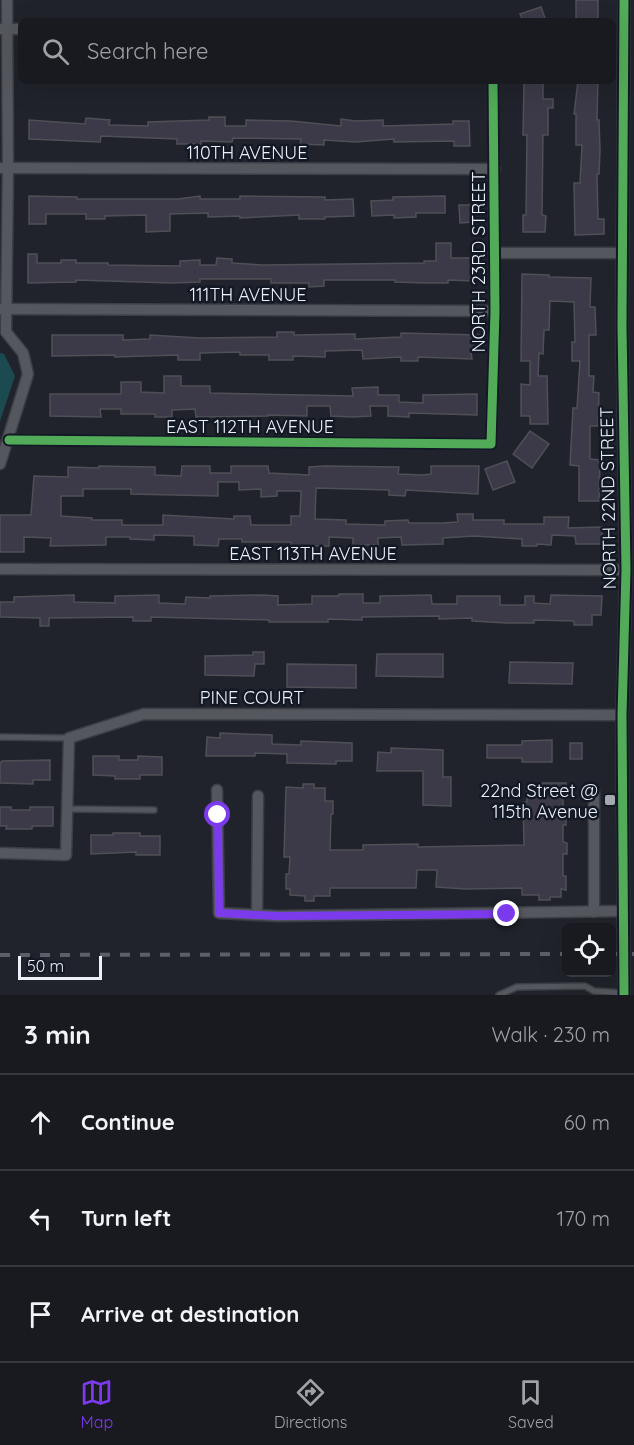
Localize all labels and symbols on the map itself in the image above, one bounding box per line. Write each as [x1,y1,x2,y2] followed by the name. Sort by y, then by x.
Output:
[187,141,307,164] street label: 110TH AVENUE
[467,171,490,353] street label: NORTH 23RD STREET
[189,283,307,306] street label: 111TH AVENUE
[595,406,621,590] street label: NORTH 22ND STREET
[166,415,334,438] street label: EAST 112TH AVENUE
[229,542,397,565] street label: EAST 113TH AVENUE
[200,686,304,709] street label: PINE COURT
[480,779,598,823] place label: 22nd Street @ 115th Avenue
[603,793,617,807] marker: 22nd Street @ 115th Avenue
[204,801,230,827] route start
[493,900,519,926] route end
[18,953,102,980] scale bar

